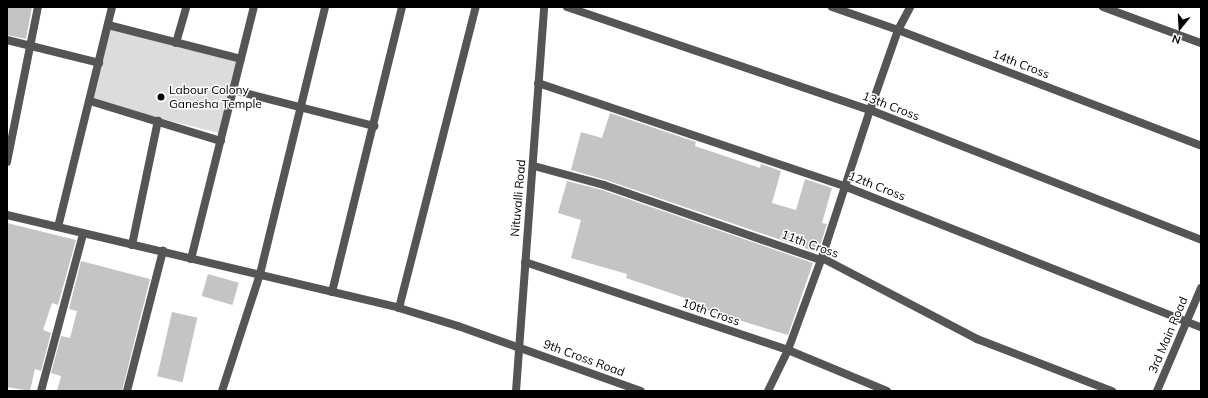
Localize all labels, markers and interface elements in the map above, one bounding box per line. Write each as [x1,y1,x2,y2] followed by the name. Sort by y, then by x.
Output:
[1160,8,1200,48] north arrow
[1170,31,1182,47] text: N
[990,47,1052,81] street label: 14th Cross
[169,83,262,111] place label: Labour Colony Ganesha Temple
[860,89,922,123] street label: 13th Cross
[156,92,166,102] marker: Labour Colony Ganesha Temple
[507,159,529,237] street label: Nituvalli Road
[846,169,908,203] street label: 12th Cross
[779,227,841,261] street label: 11th Cross
[680,295,742,329] street label: 10th Cross
[1145,295,1191,375] street label: 3rd Main Road
[541,337,627,379] street label: 9th Cross Road

